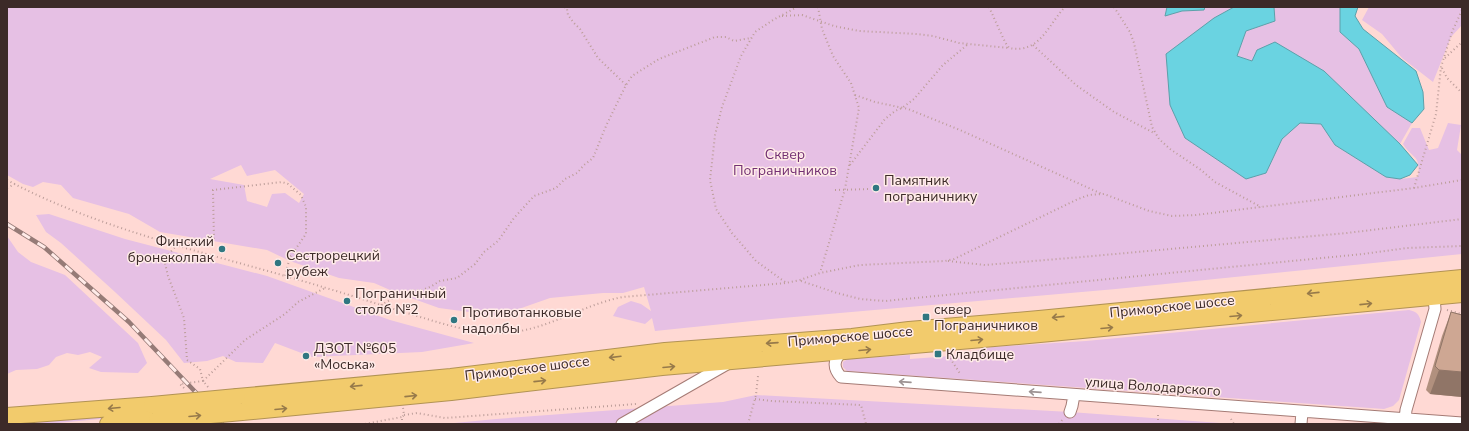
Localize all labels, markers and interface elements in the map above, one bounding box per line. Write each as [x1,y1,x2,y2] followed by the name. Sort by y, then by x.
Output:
[733,145,837,180] park label: Сквер Пограничников
[884,171,978,206] place label: Памятник пограничнику
[871,183,881,193] marker: Памятник пограничнику
[128,232,215,267] place label: Финский бронеколпак
[217,244,227,254] marker: Финский бронеколпак
[286,246,380,281] place label: Сестрорецкий рубеж
[273,258,283,268] marker: Сестрорецкий рубеж
[355,284,446,319] place label: Пограничный столб №2
[1307,289,1320,296] one-way arrow
[1109,290,1235,323] street label: Приморское шоссе
[342,296,352,306] marker: Пограничный столб №2
[934,300,1038,335] place label: сквер Пограничников
[1359,300,1372,307] one-way arrow
[462,303,582,338] place label: Противотанковые надолбы
[921,312,931,322] marker: сквер Пограничников
[1229,312,1242,320] one-way arrow
[1052,314,1065,321] one-way arrow
[449,315,459,325] marker: Противотанковые надолбы
[787,322,913,351] street label: Приморское шоссе
[1100,324,1113,332] one-way arrow
[970,336,983,344] one-way arrow
[314,339,396,374] place label: ДЗОТ №605 «Моська»
[766,340,779,347] one-way arrow
[946,345,1014,364] place label: Кладбище
[858,346,871,354] one-way arrow
[933,349,943,359] marker: Кладбище
[301,351,311,361] marker: ДЗОТ №605 «Моська»
[464,351,591,386] street label: Приморское шоссе
[609,353,622,361] one-way arrow
[662,363,675,370] one-way arrow
[1085,372,1221,401] street label: улица Володарского
[533,377,546,385] one-way arrow
[899,378,912,385] one-way arrow
[350,382,363,390] one-way arrow
[1029,388,1042,395] one-way arrow
[404,392,417,400] one-way arrow
[108,405,121,412] one-way arrow
[274,405,287,412] one-way arrow
[189,413,202,420] one-way arrow

